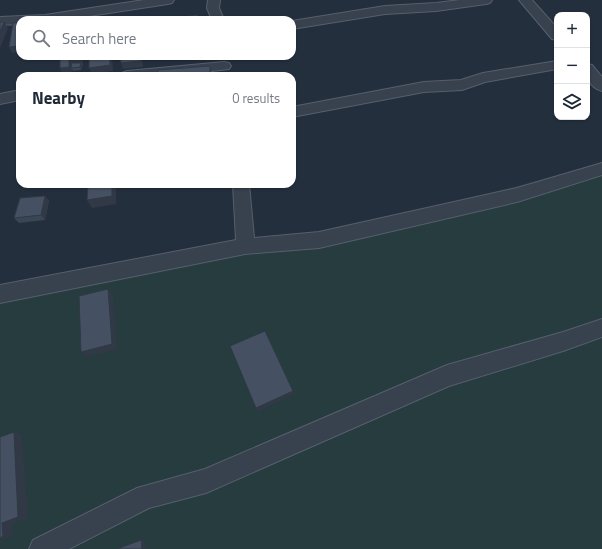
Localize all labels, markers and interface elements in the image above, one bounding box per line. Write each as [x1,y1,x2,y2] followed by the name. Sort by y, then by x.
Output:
[554,12,590,120] map controls
[554,12,590,48] button: +
[16,16,296,60] search box
[30,27,52,49] icon: search
[62,27,136,50] text: Search here
[554,48,590,84] button: −
[554,84,590,120] button: layers
[32,85,85,111] text: Nearby
[232,88,280,108] text: 0 results

